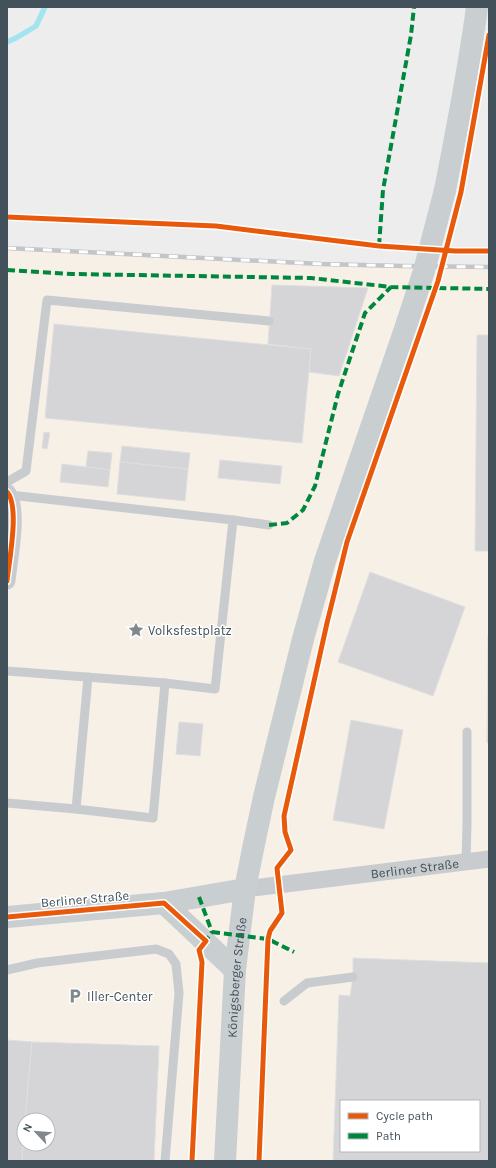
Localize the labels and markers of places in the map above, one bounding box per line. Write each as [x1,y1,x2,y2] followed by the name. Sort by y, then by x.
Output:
[127,621,145,639] place icon: Volksfestplatz
[148,623,232,638] place label: Volksfestplatz
[66,987,84,1005] parking icon: Iller-Center
[87,989,153,1004] place label: Iller-Center

